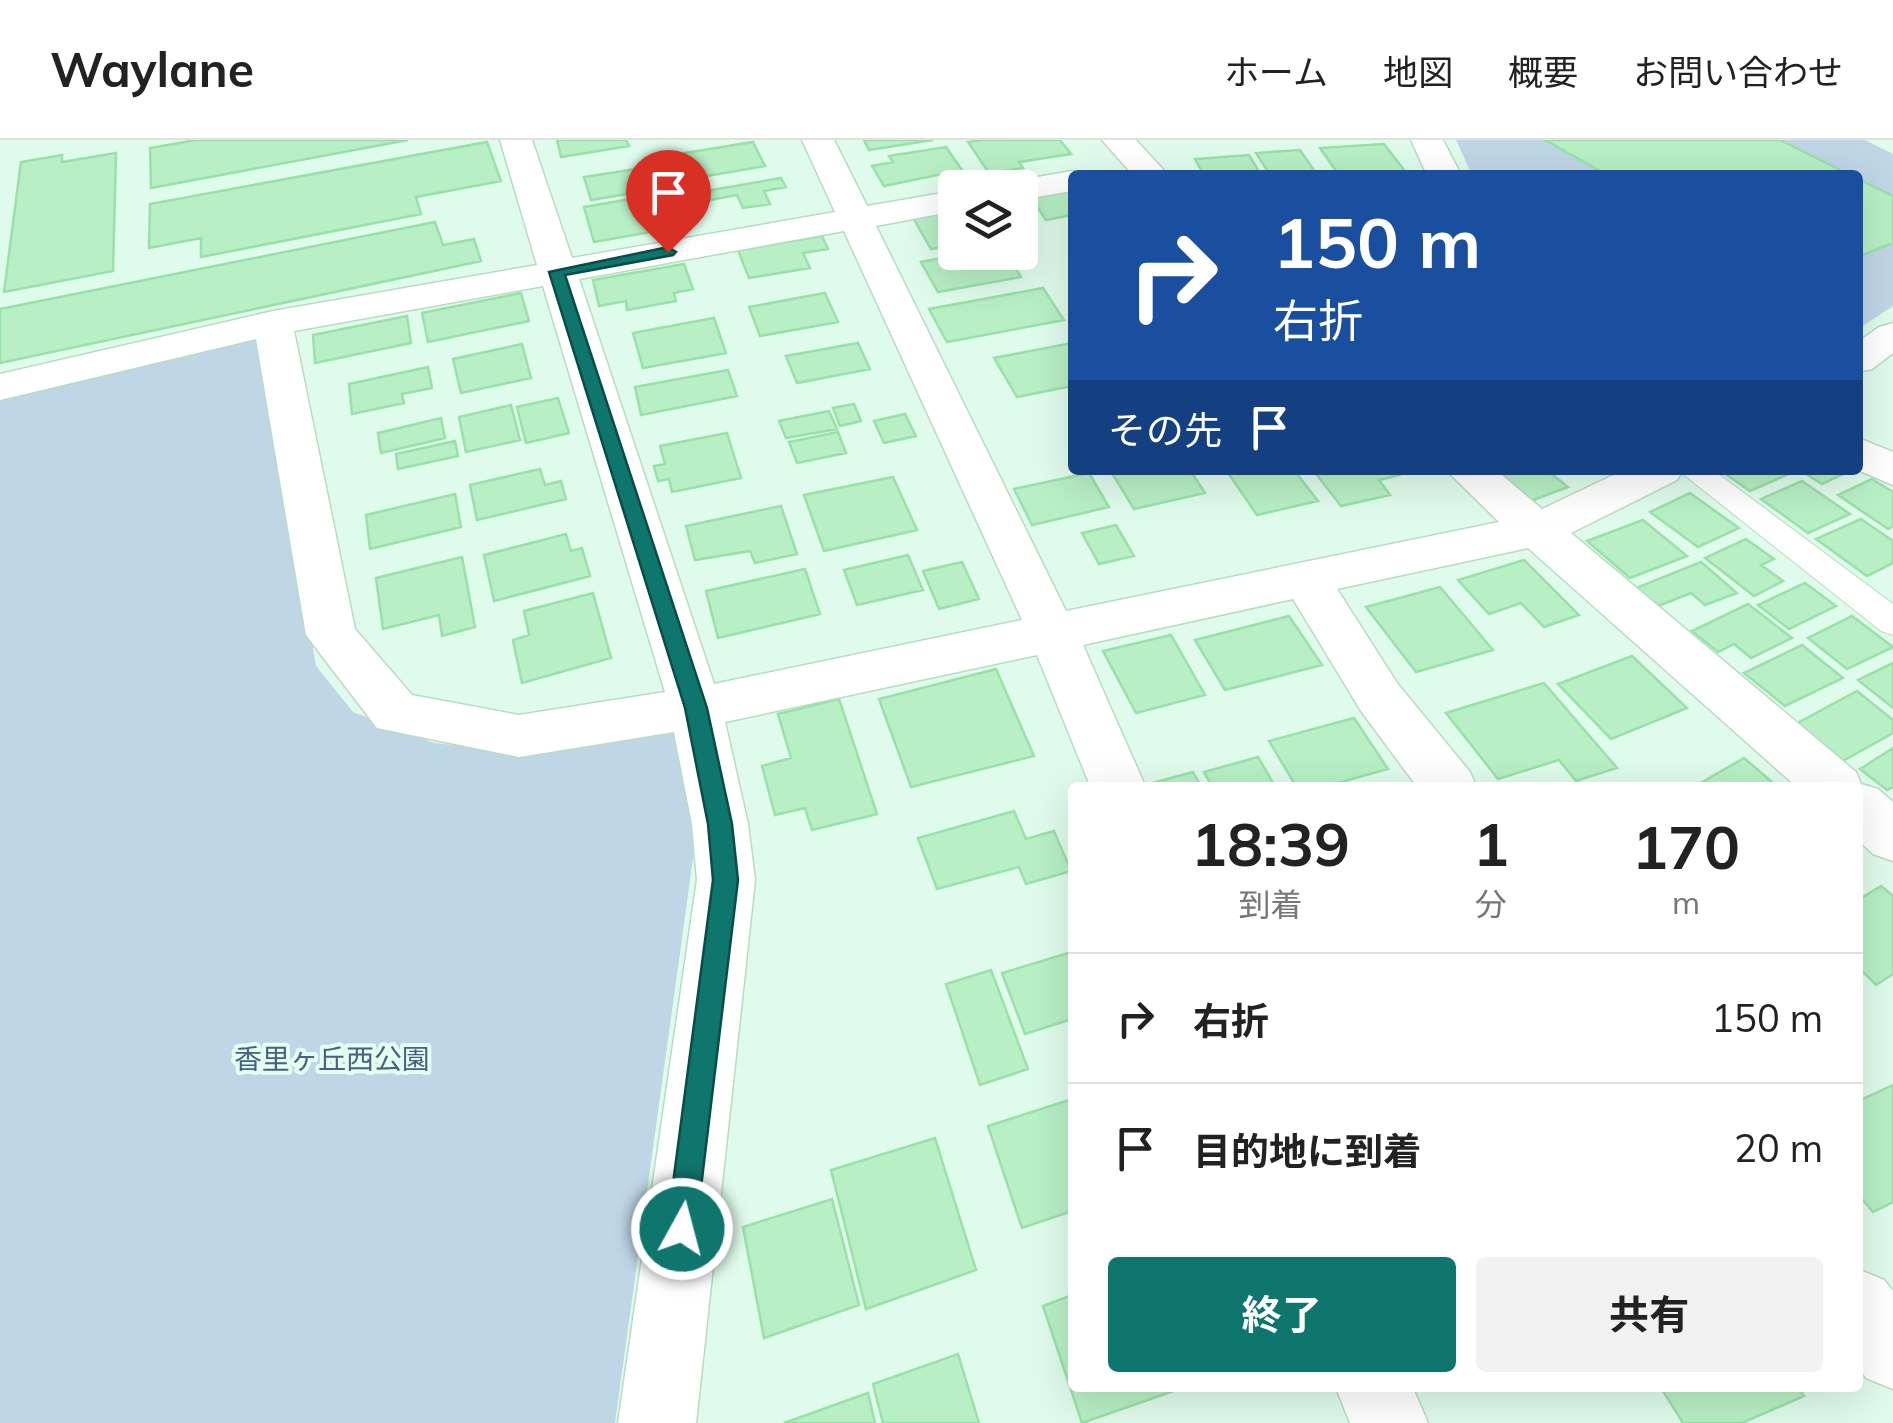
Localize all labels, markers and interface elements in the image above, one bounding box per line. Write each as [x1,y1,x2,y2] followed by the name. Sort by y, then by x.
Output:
[50,39,254,99] text: Waylane
[1224,50,1328,94] text: ホーム
[1383,50,1453,94] text: 地図
[1508,50,1578,94] text: 概要
[1633,50,1843,94] text: お問い合わせ
[626,150,711,253] pin
[641,165,696,220] icon: arrive
[938,170,1038,270] map controls
[938,170,1038,270] button: layers
[1273,198,1481,286] text: 150 m
[1108,210,1238,340] icon: right
[1273,292,1363,348] text: 右折
[1242,400,1297,455] icon: arrive
[1108,406,1222,454] text: その先
[1191,806,1350,881] text: 18:39
[1473,806,1509,881] text: 1
[1632,809,1740,884] text: 170
[1672,882,1700,922] text: m
[1238,884,1302,924] text: 到着
[1475,884,1507,924] text: 分
[1108,991,1163,1046] icon: right
[1711,994,1823,1042] text: 150 m
[1193,997,1269,1045] text: 右折
[234,1041,430,1076] park label: 香里ヶ丘西公園
[1108,1121,1163,1176] icon: arrive
[1734,1124,1823,1172] text: 20 m
[1193,1127,1421,1175] text: 目的地に到着
[630,1177,734,1281] position arrow
[1108,1257,1456,1372] button: 終了
[1476,1257,1823,1372] button: 共有

